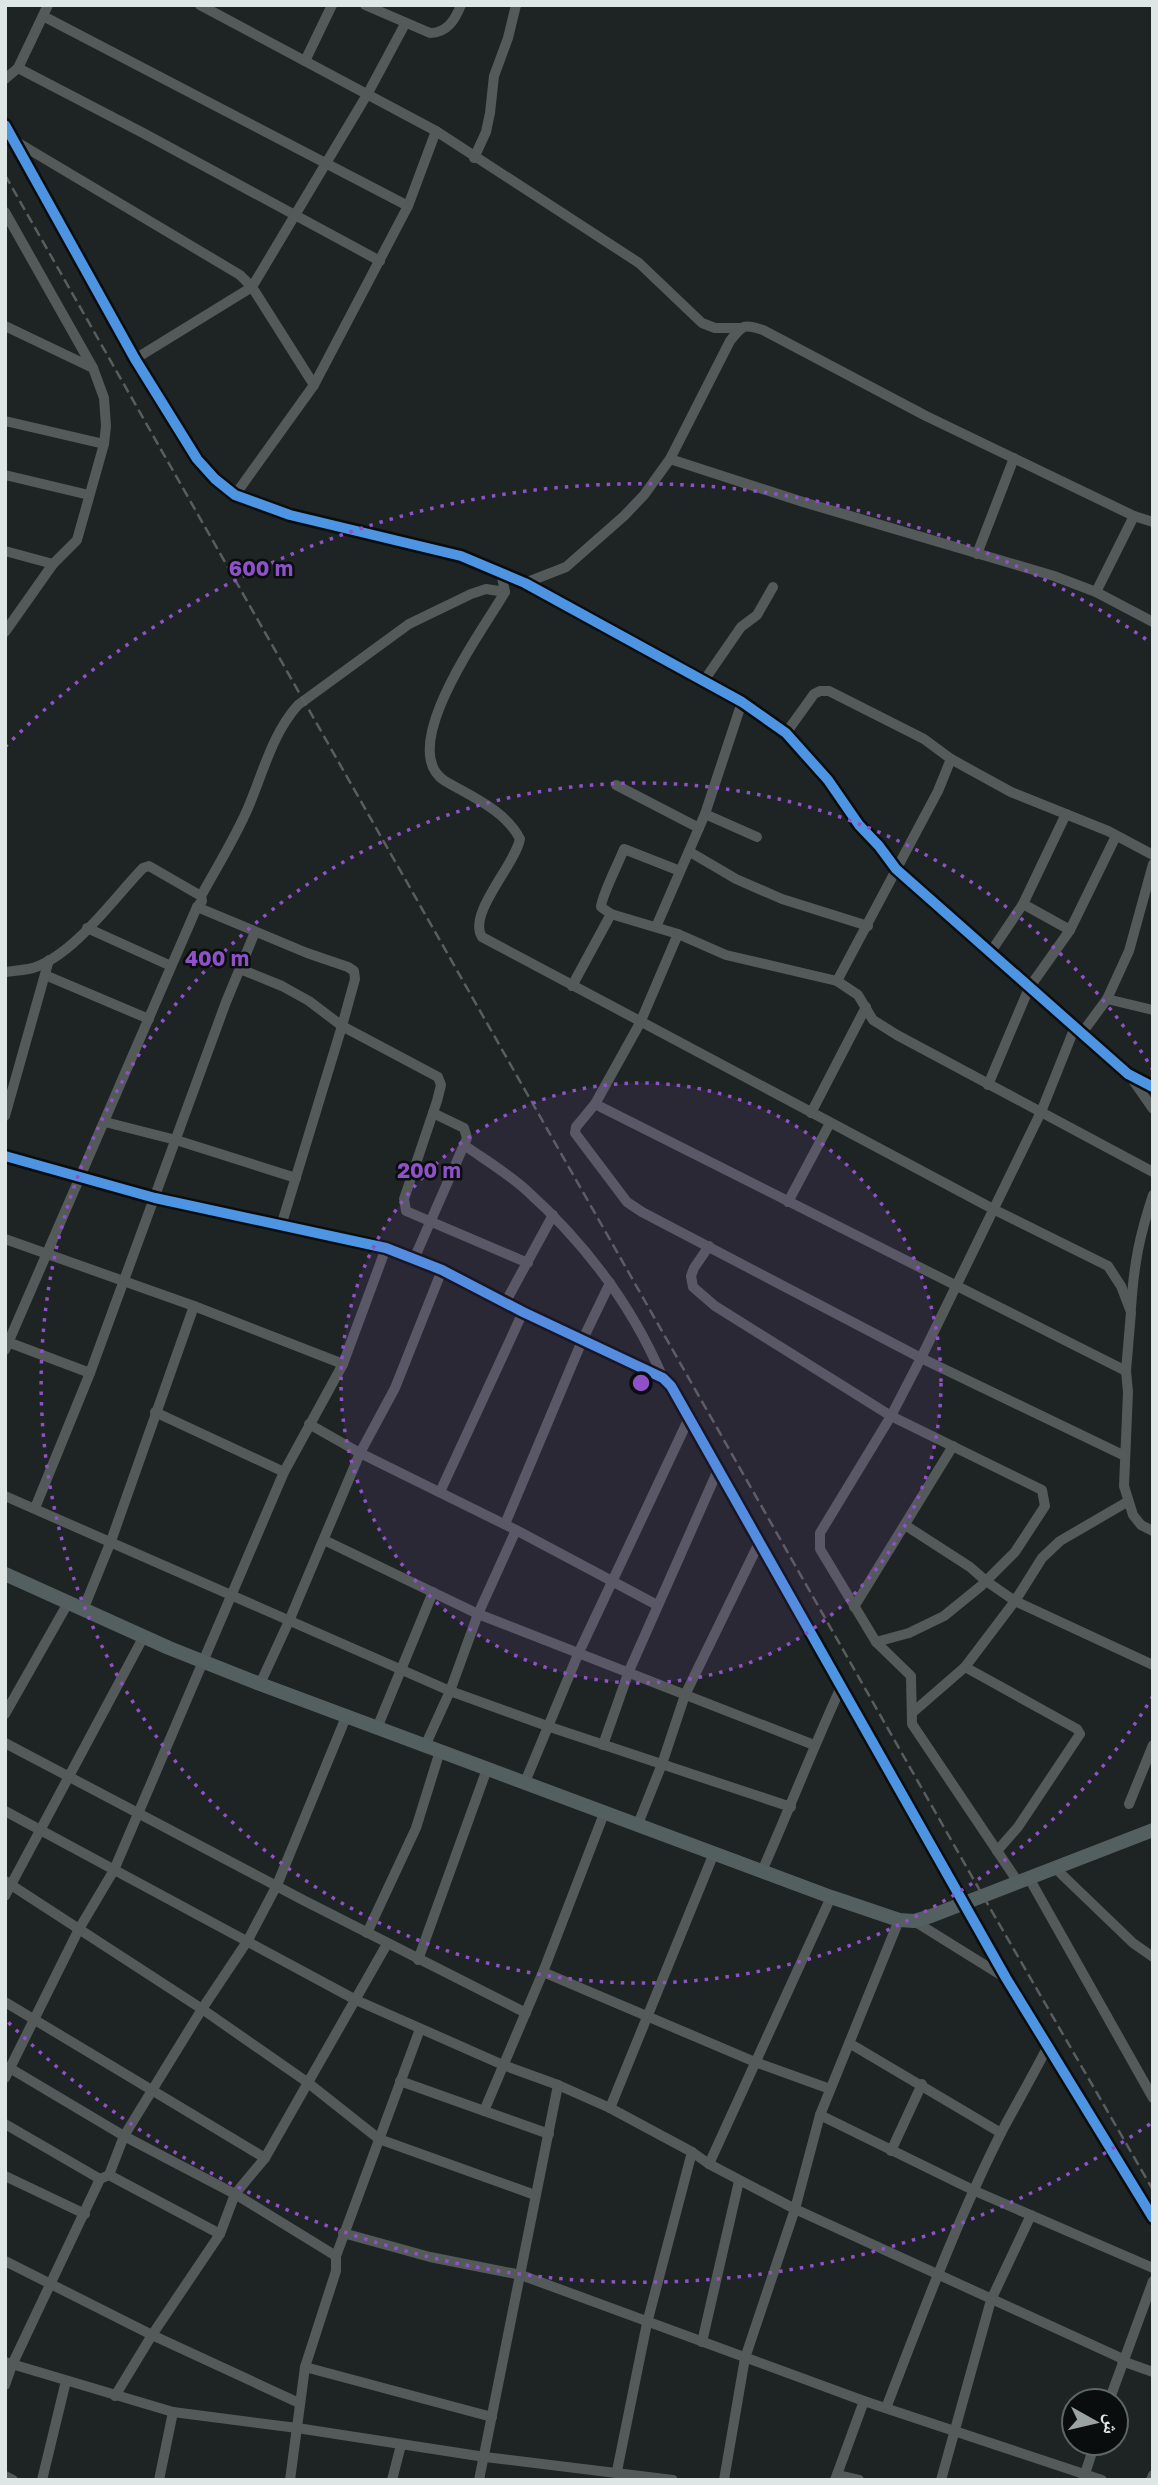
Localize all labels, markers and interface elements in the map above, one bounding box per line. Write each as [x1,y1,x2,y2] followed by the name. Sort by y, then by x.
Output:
[229,555,293,581] text: 600 m
[185,945,249,971] text: 400 m
[397,1157,461,1183] text: 200 m
[629,1371,653,1395] centre of rings
[1060,2387,1130,2457] north arrow
[1099,2413,1125,2436] text: ش

